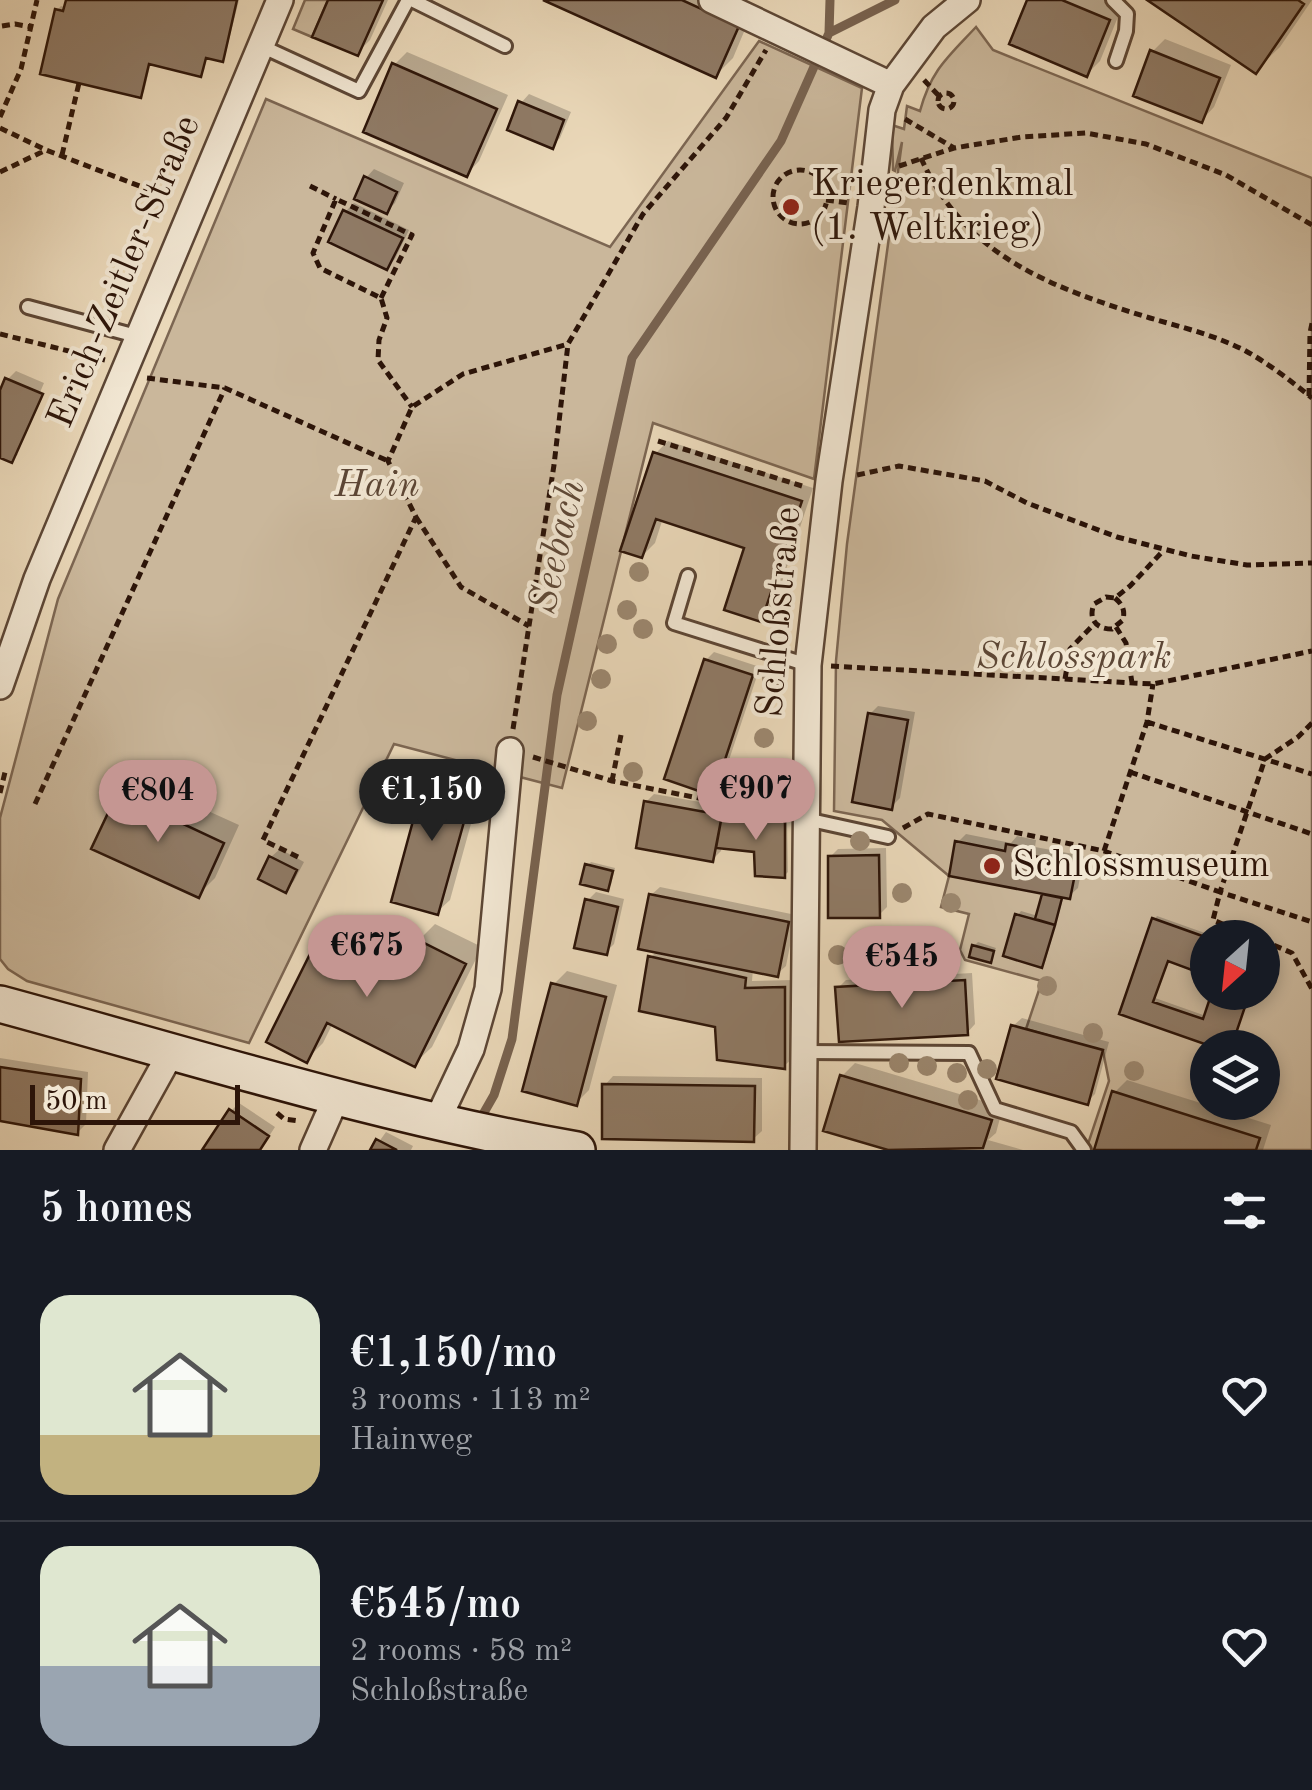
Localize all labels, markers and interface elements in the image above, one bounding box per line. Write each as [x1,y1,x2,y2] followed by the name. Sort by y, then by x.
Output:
[42,110,208,434] street label: Erich-Zeitler-Straße
[811,166,1073,248] place label: Kriegerdenkmal (1. Weltkrieg)
[780,196,802,218] marker: Kriegerdenkmal (1. Weltkrieg)
[333,467,420,505] park label: Hain
[524,476,594,618] water label: Seebach
[752,505,808,719] street label: Schloßstraße
[976,639,1172,677] park label: Schlosspark
[697,758,815,843] pin: €907
[351,759,513,844] pin: €1,150
[99,760,217,845] pin: €804
[719,774,793,806] text: €907
[381,775,483,807] text: €1,150
[121,776,195,808] text: €804
[1012,847,1270,885] place label: Schlossmuseum
[981,855,1003,877] marker: Schlossmuseum
[308,915,426,1000] pin: €675
[1190,920,1280,1010] north arrow
[1190,920,1280,1120] map controls
[843,926,961,1011] pin: €545
[330,931,404,963] text: €675
[865,942,939,974] text: €545
[1190,1030,1280,1120] button: layers
[30,1080,240,1124] scale bar
[45,1088,108,1116] text: 50 m
[1217,1183,1272,1238] icon: filters
[40,1189,192,1231] text: 5 homes
[350,1334,557,1376] text: €1,150/mo
[120,1335,240,1455] icon: home
[1217,1368,1272,1423] icon: heart
[350,1385,591,1417] text: 3 rooms · 113 m²
[350,1425,472,1457] text: Hainweg
[350,1585,521,1627] text: €545/mo
[120,1586,240,1706] icon: home
[1217,1619,1272,1674] icon: heart
[350,1636,572,1668] text: 2 rooms · 58 m²
[350,1676,528,1708] text: Schloßstraße

